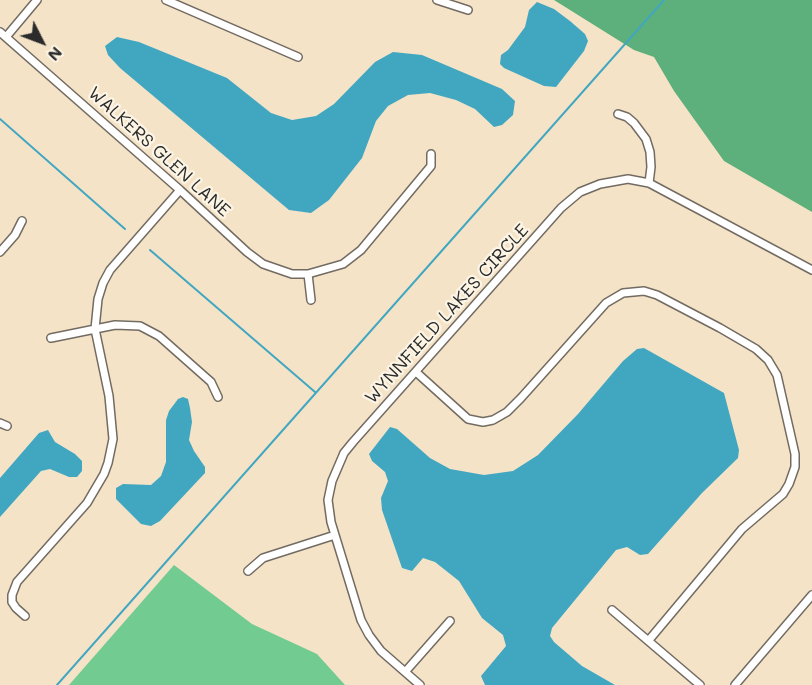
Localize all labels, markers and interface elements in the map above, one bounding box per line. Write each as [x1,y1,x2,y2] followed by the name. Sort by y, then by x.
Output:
[12,12,72,72] north arrow
[44,43,68,66] text: N
[83,82,235,222] street label: WALKERS GLEN LANE
[361,220,533,408] street label: WYNNFIELD LAKES CIRCLE

